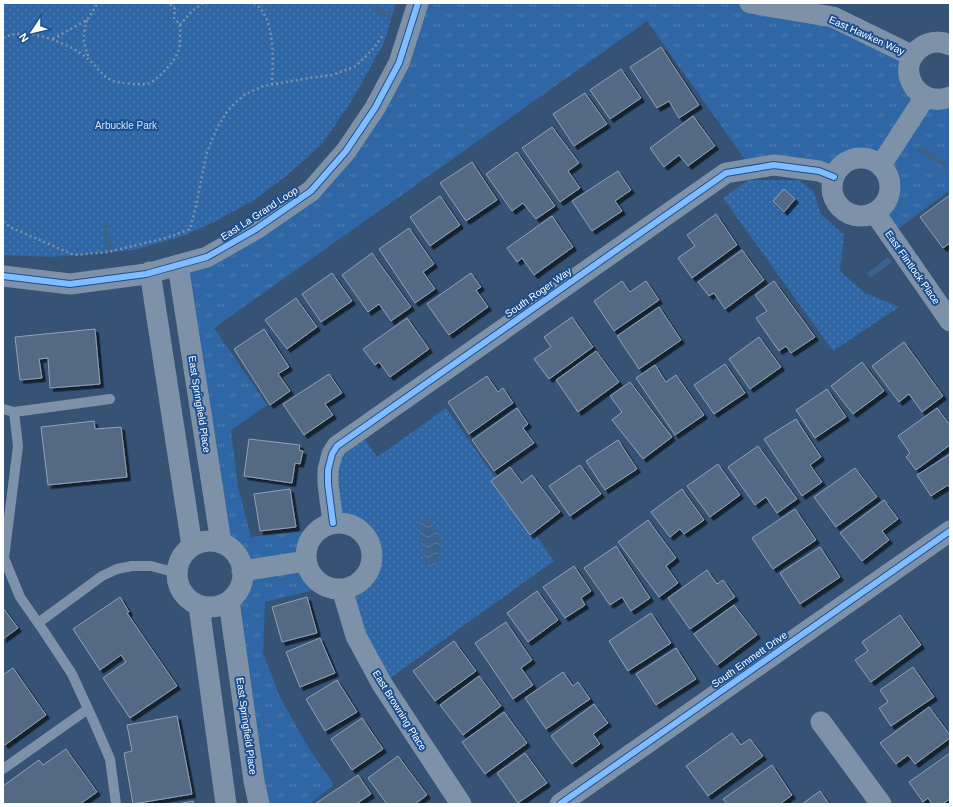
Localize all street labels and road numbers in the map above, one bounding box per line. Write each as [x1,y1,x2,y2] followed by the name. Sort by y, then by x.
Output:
[827,14,906,57] street label: East Hawken Way
[219,184,300,242] street label: East La Grand Loop
[883,228,942,307] street label: East Flintlock Place
[503,265,574,319] street label: South Roger Way
[186,355,213,454] street label: East Springfield Place
[709,629,789,690] street label: South Emmett Drive
[370,668,429,753] street label: East Browning Place
[234,677,259,776] street label: East Springfield Place

